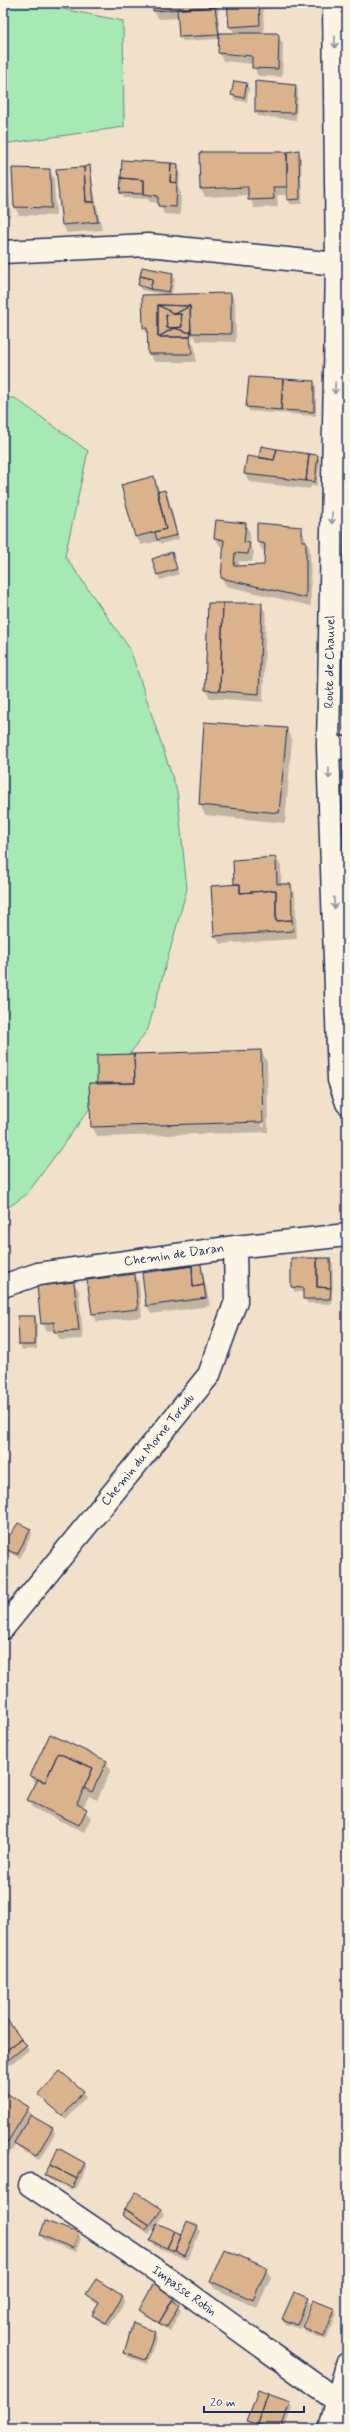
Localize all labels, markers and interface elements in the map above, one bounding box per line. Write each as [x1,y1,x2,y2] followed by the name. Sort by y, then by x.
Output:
[331,35,338,48] one-way arrow
[331,381,339,394] one-way arrow
[329,511,336,524] one-way arrow
[321,615,339,709] street label: Route de Chauvel
[326,767,333,780] one-way arrow
[330,896,338,909] one-way arrow
[123,1240,225,1270] street label: Chemin de Daran
[97,1390,199,1510] street label: Chemin du Morne Torudu
[148,2262,220,2320] street label: Impasse Rotin
[204,2388,304,2414] scale bar
[210,2395,236,2411] text: 20 m

